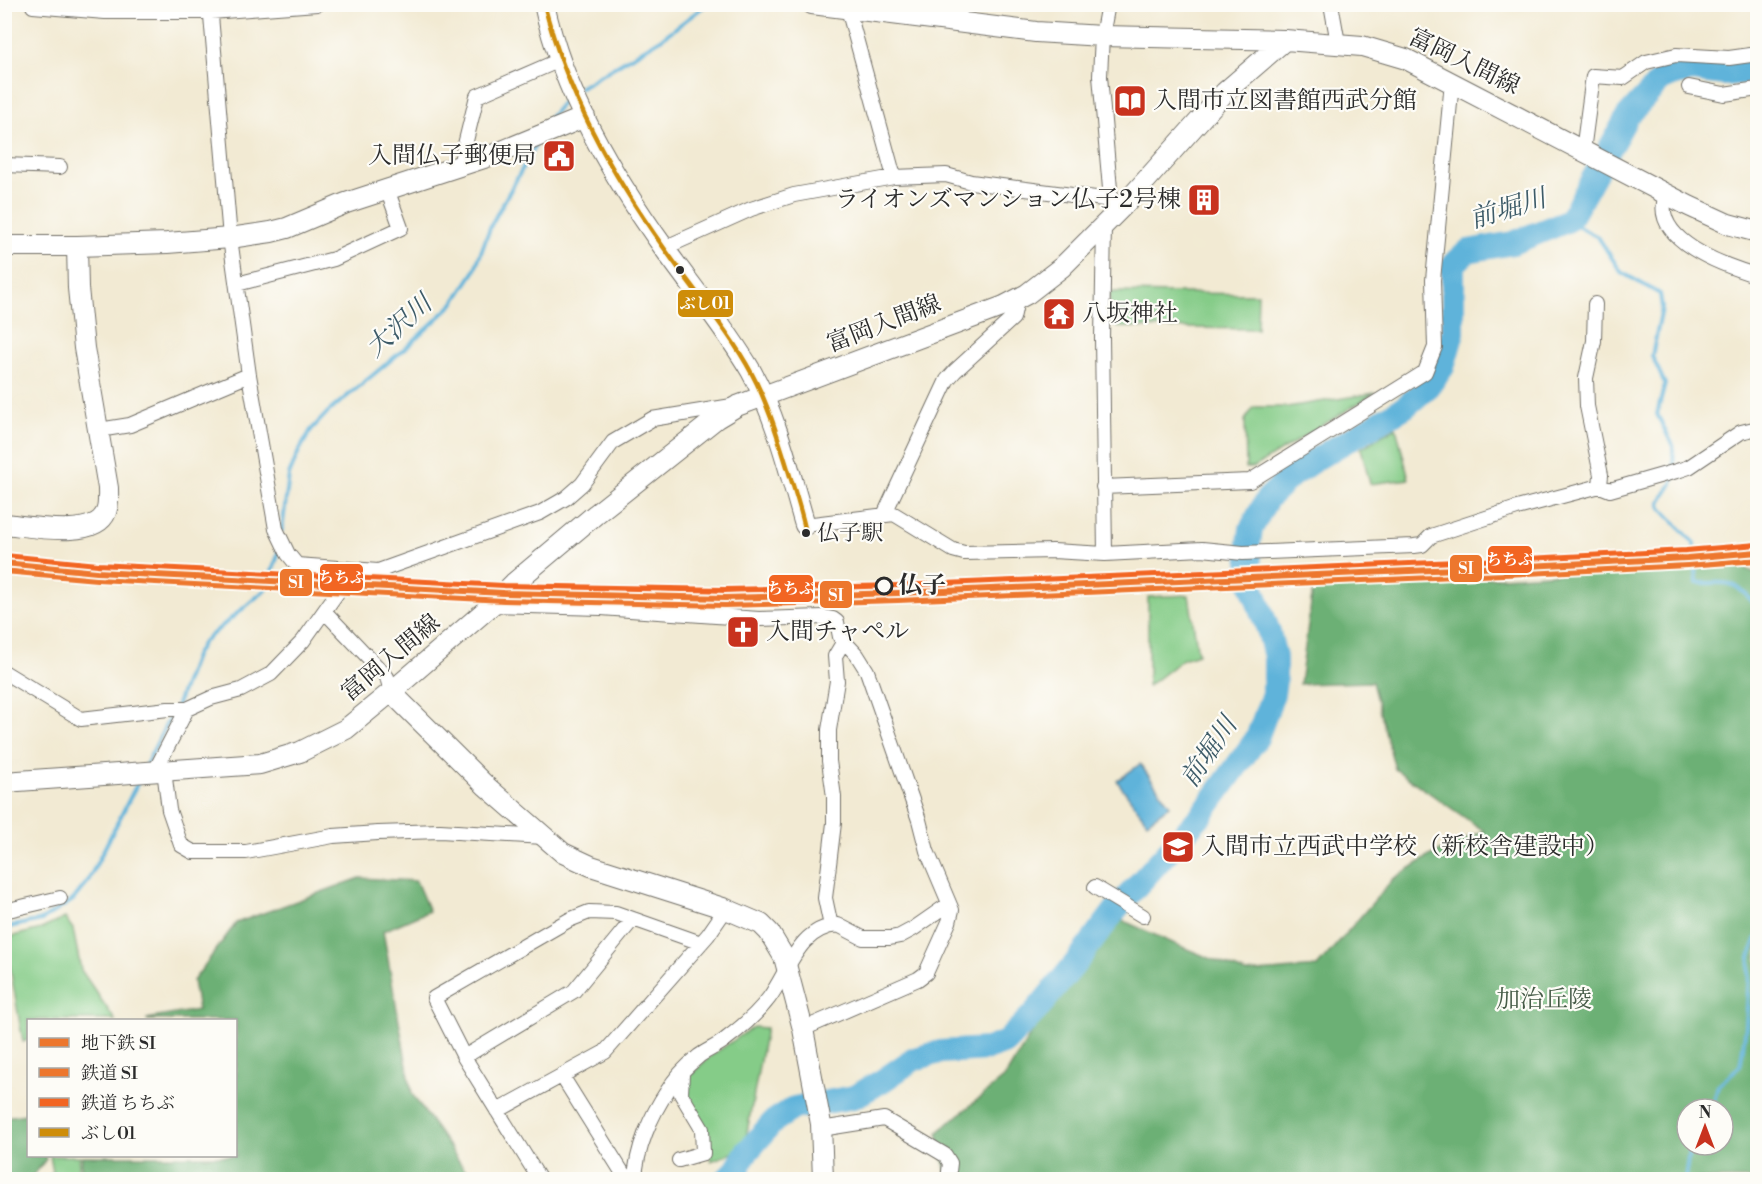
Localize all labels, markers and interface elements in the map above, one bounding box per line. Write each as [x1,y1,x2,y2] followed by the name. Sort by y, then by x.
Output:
[1403,22,1525,102] street label: 富岡入間線
[1112,83,1148,119] library icon: 入間市立図書館西武分館
[1153,86,1417,116] place label: 入間市立図書館西武分館
[541,138,577,174] public building icon: 入間仏子郵便局
[368,141,536,171] place label: 入間仏子郵便局
[1466,181,1553,236] water label: 前堀川
[1186,182,1222,218] building icon: ライオンズマンション仏子2号棟
[835,185,1181,215] place label: ライオンズマンション仏子2号棟
[674,264,686,276] unlabelled marker
[359,286,441,364] water label: 大沢川
[823,288,945,360] street label: 富岡入間線
[677,289,734,318] line badge: ぶし01
[680,294,731,314] text: ぶし01
[1041,296,1077,332] temple icon: 八坂神社
[1082,299,1178,329] place label: 八坂神社
[817,520,883,547] place label: 仏子駅
[800,527,812,539] marker: 仏子駅
[1487,545,1533,574] line badge: ちちぶ
[1486,550,1534,570] text: ちちぶ
[1449,554,1483,583] line badge: SI
[1458,559,1474,579] text: SI
[319,563,364,592] line badge: ちちぶ
[279,568,313,597] line badge: SI
[318,568,366,588] text: ちちぶ
[898,571,946,601] place label: 仏子
[288,573,304,593] text: SI
[768,574,814,603] line badge: ちちぶ
[875,577,893,595] marker: 仏子
[767,579,815,599] text: ちちぶ
[819,580,853,609] line badge: SI
[828,586,844,606] text: SI
[335,608,447,708] street label: 富岡入間線
[725,614,761,650] church icon: 入間チャペル
[766,617,909,647] place label: 入間チャペル
[1174,708,1246,793] water label: 前堀川
[1160,829,1196,865] school or university icon: 入間市立西武中学校（新校舎建設中）
[1201,832,1609,862] place label: 入間市立西武中学校（新校舎建設中）
[1496,985,1592,1015] park label: 加治丘陵
[27,1019,237,1157] legend
[81,1032,156,1055] text: 地下鉄 SI
[81,1062,138,1085] text: 鉄道 SI
[81,1092,175,1115] text: 鉄道 ちちぶ
[1675,1097,1735,1157] north arrow
[1699,1103,1712,1123] text: N
[81,1122,136,1145] text: ぶし01

